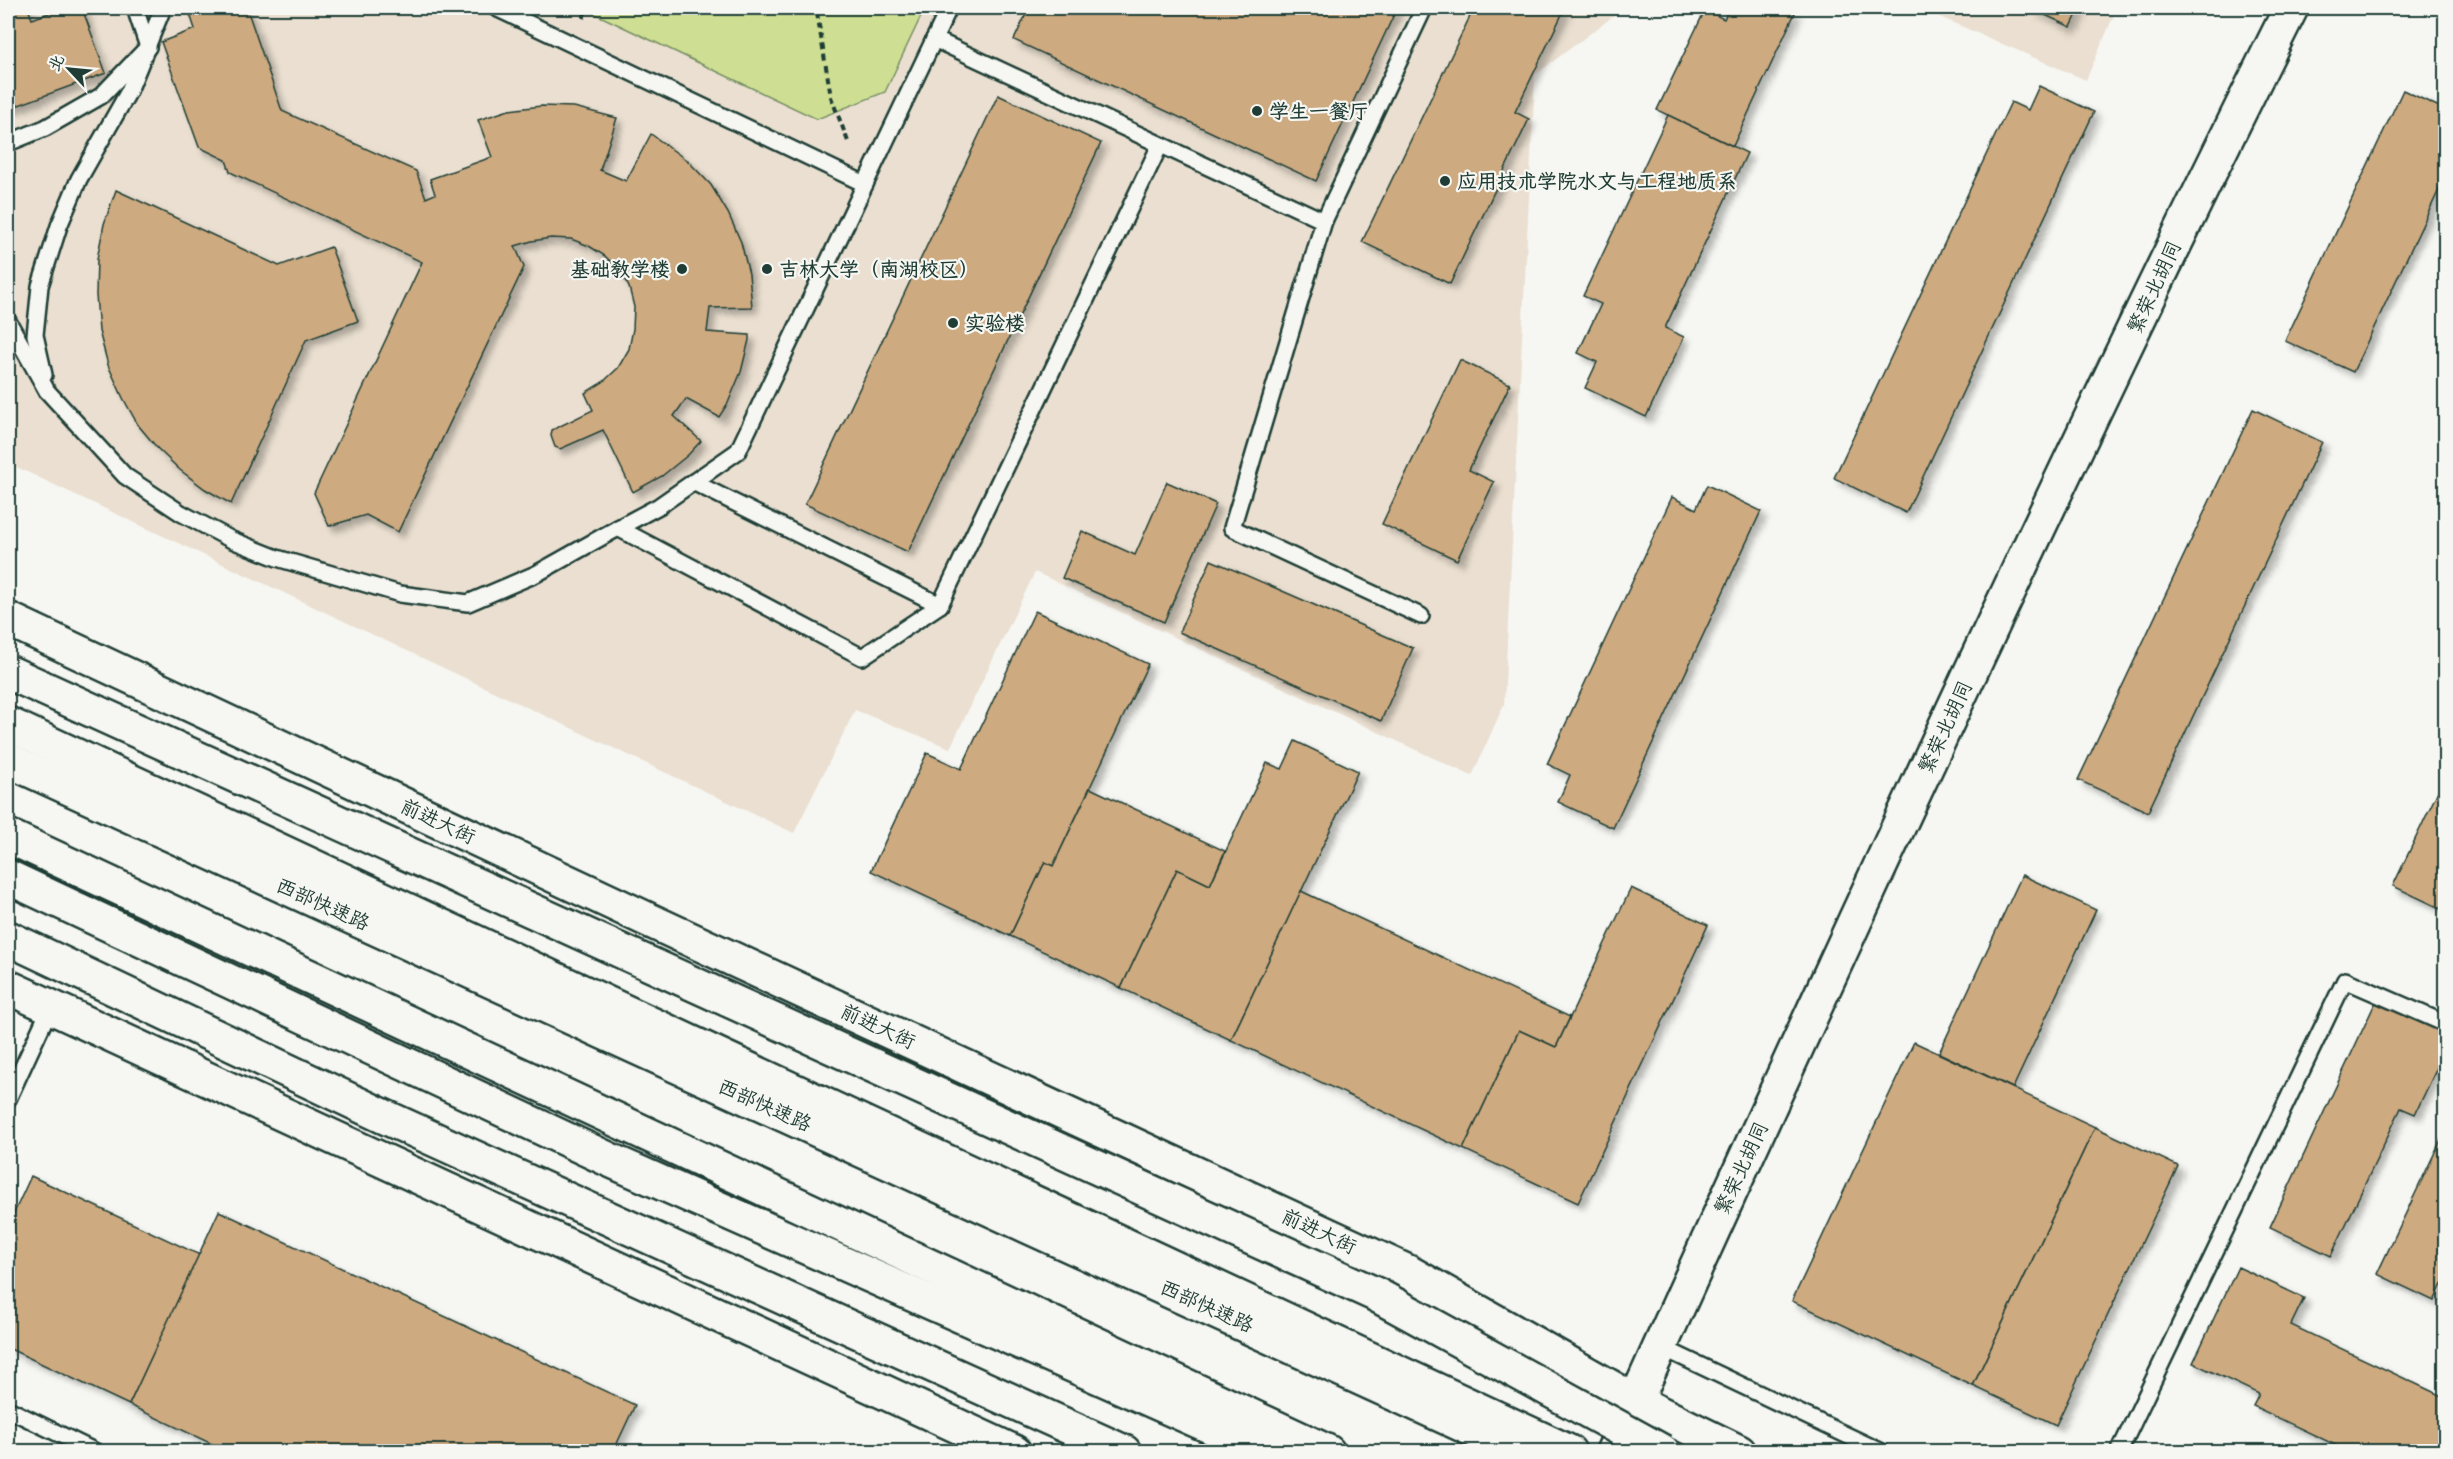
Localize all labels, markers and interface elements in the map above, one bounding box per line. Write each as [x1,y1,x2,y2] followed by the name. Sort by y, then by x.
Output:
[39,39,99,99] north arrow
[46,52,71,75] text: 北
[1269,101,1369,126] place label: 学生一餐厅
[1250,104,1264,118] marker: 学生一餐厅
[1457,171,1737,196] place label: 应用技术学院水文与工程地质系
[1438,174,1452,188] marker: 应用技术学院水文与工程地质系
[2124,237,2189,339] street label: 繁荣北胡同
[570,259,670,284] place label: 基础教学楼
[779,259,979,284] place label: 吉林大学（南湖校区）
[675,262,689,276] marker: 基础教学楼
[760,262,774,276] marker: 吉林大学（南湖校区）
[965,313,1025,338] place label: 实验楼
[946,316,960,330] marker: 实验楼
[1915,677,1980,779] street label: 繁荣北胡同
[395,795,478,851] street label: 前进大街
[271,875,374,938] street label: 西部快速路
[835,1000,918,1056] street label: 前进大街
[713,1076,816,1139] street label: 西部快速路
[1711,1118,1776,1220] street label: 繁荣北胡同
[1276,1205,1359,1261] street label: 前进大街
[1155,1277,1258,1340] street label: 西部快速路

